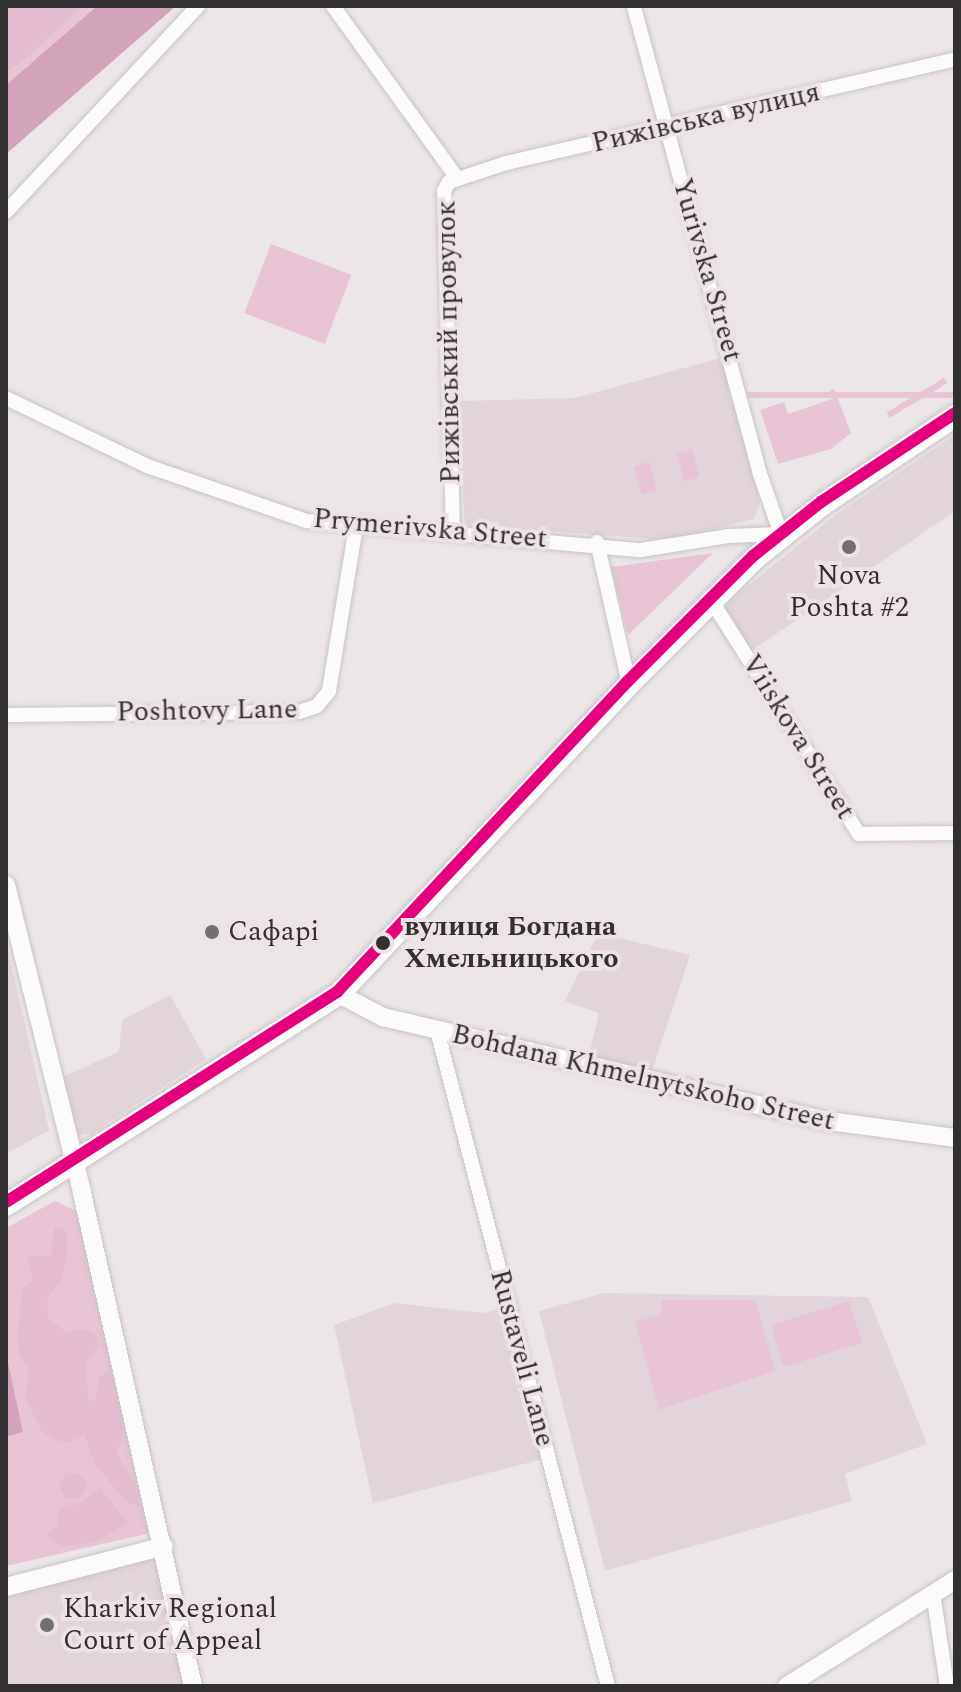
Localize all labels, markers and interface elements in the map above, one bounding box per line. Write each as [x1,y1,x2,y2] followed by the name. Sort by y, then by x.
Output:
[589,75,823,161] street label: Рижівська вулиця
[665,174,749,366] street label: Yurivska Street
[430,200,468,484] street label: Рижівський провулок
[312,502,548,556] street label: Prymerivska Street
[840,538,858,556] marker: Nova Poshta #2
[789,559,909,625] place label: Nova Poshta #2
[734,648,862,826] street label: Viiskova Street
[116,693,298,729] street label: Poshtovy Lane
[404,910,619,976] place label: вулиця Богдана Хмельницького
[228,915,319,949] place label: Сафарі
[203,923,221,941] marker: Сафарі
[369,929,397,957] marker: вулиця Богдана Хмельницького
[448,1018,838,1138] street label: Bohdana Khmelnytskoho Street
[482,1266,562,1450] street label: Rustaveli Lane
[63,1592,277,1658] place label: Kharkiv Regional Court of Appeal
[38,1616,56,1634] marker: Kharkiv Regional Court of Appeal

